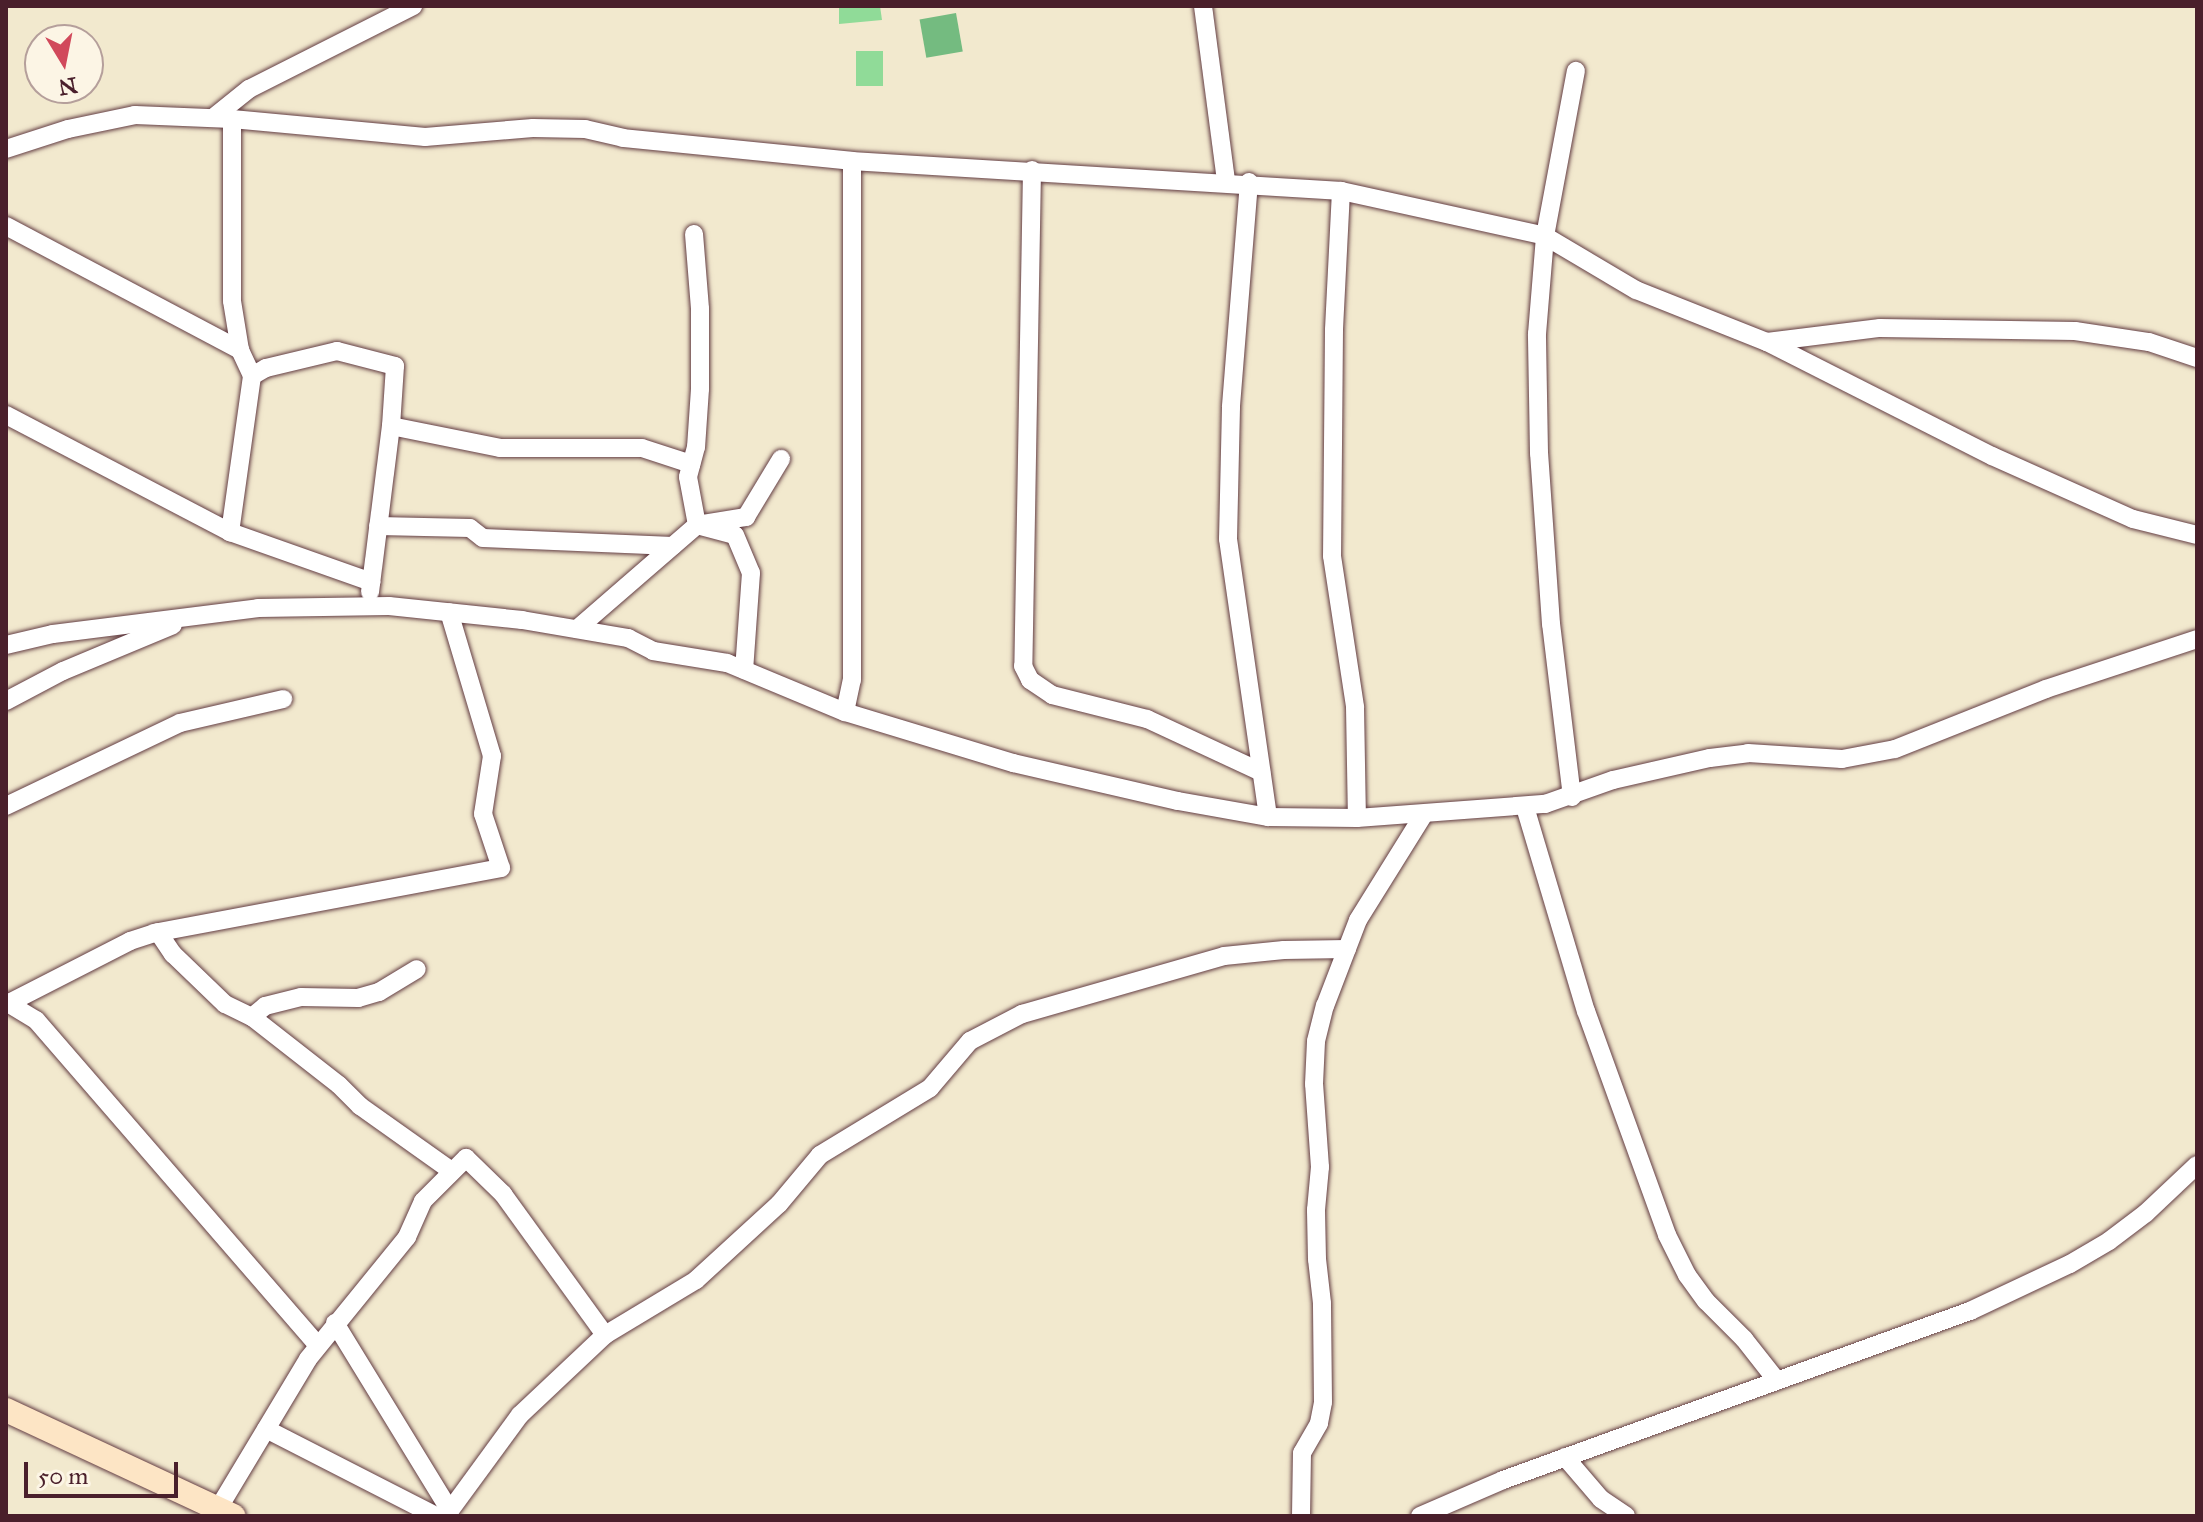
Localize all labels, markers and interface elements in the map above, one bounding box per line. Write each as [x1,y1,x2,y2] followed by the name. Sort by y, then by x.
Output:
[24,24,104,104] north arrow
[56,71,79,101] text: N
[28,1446,182,1496] scale bar
[38,1461,88,1491] text: 50 m

